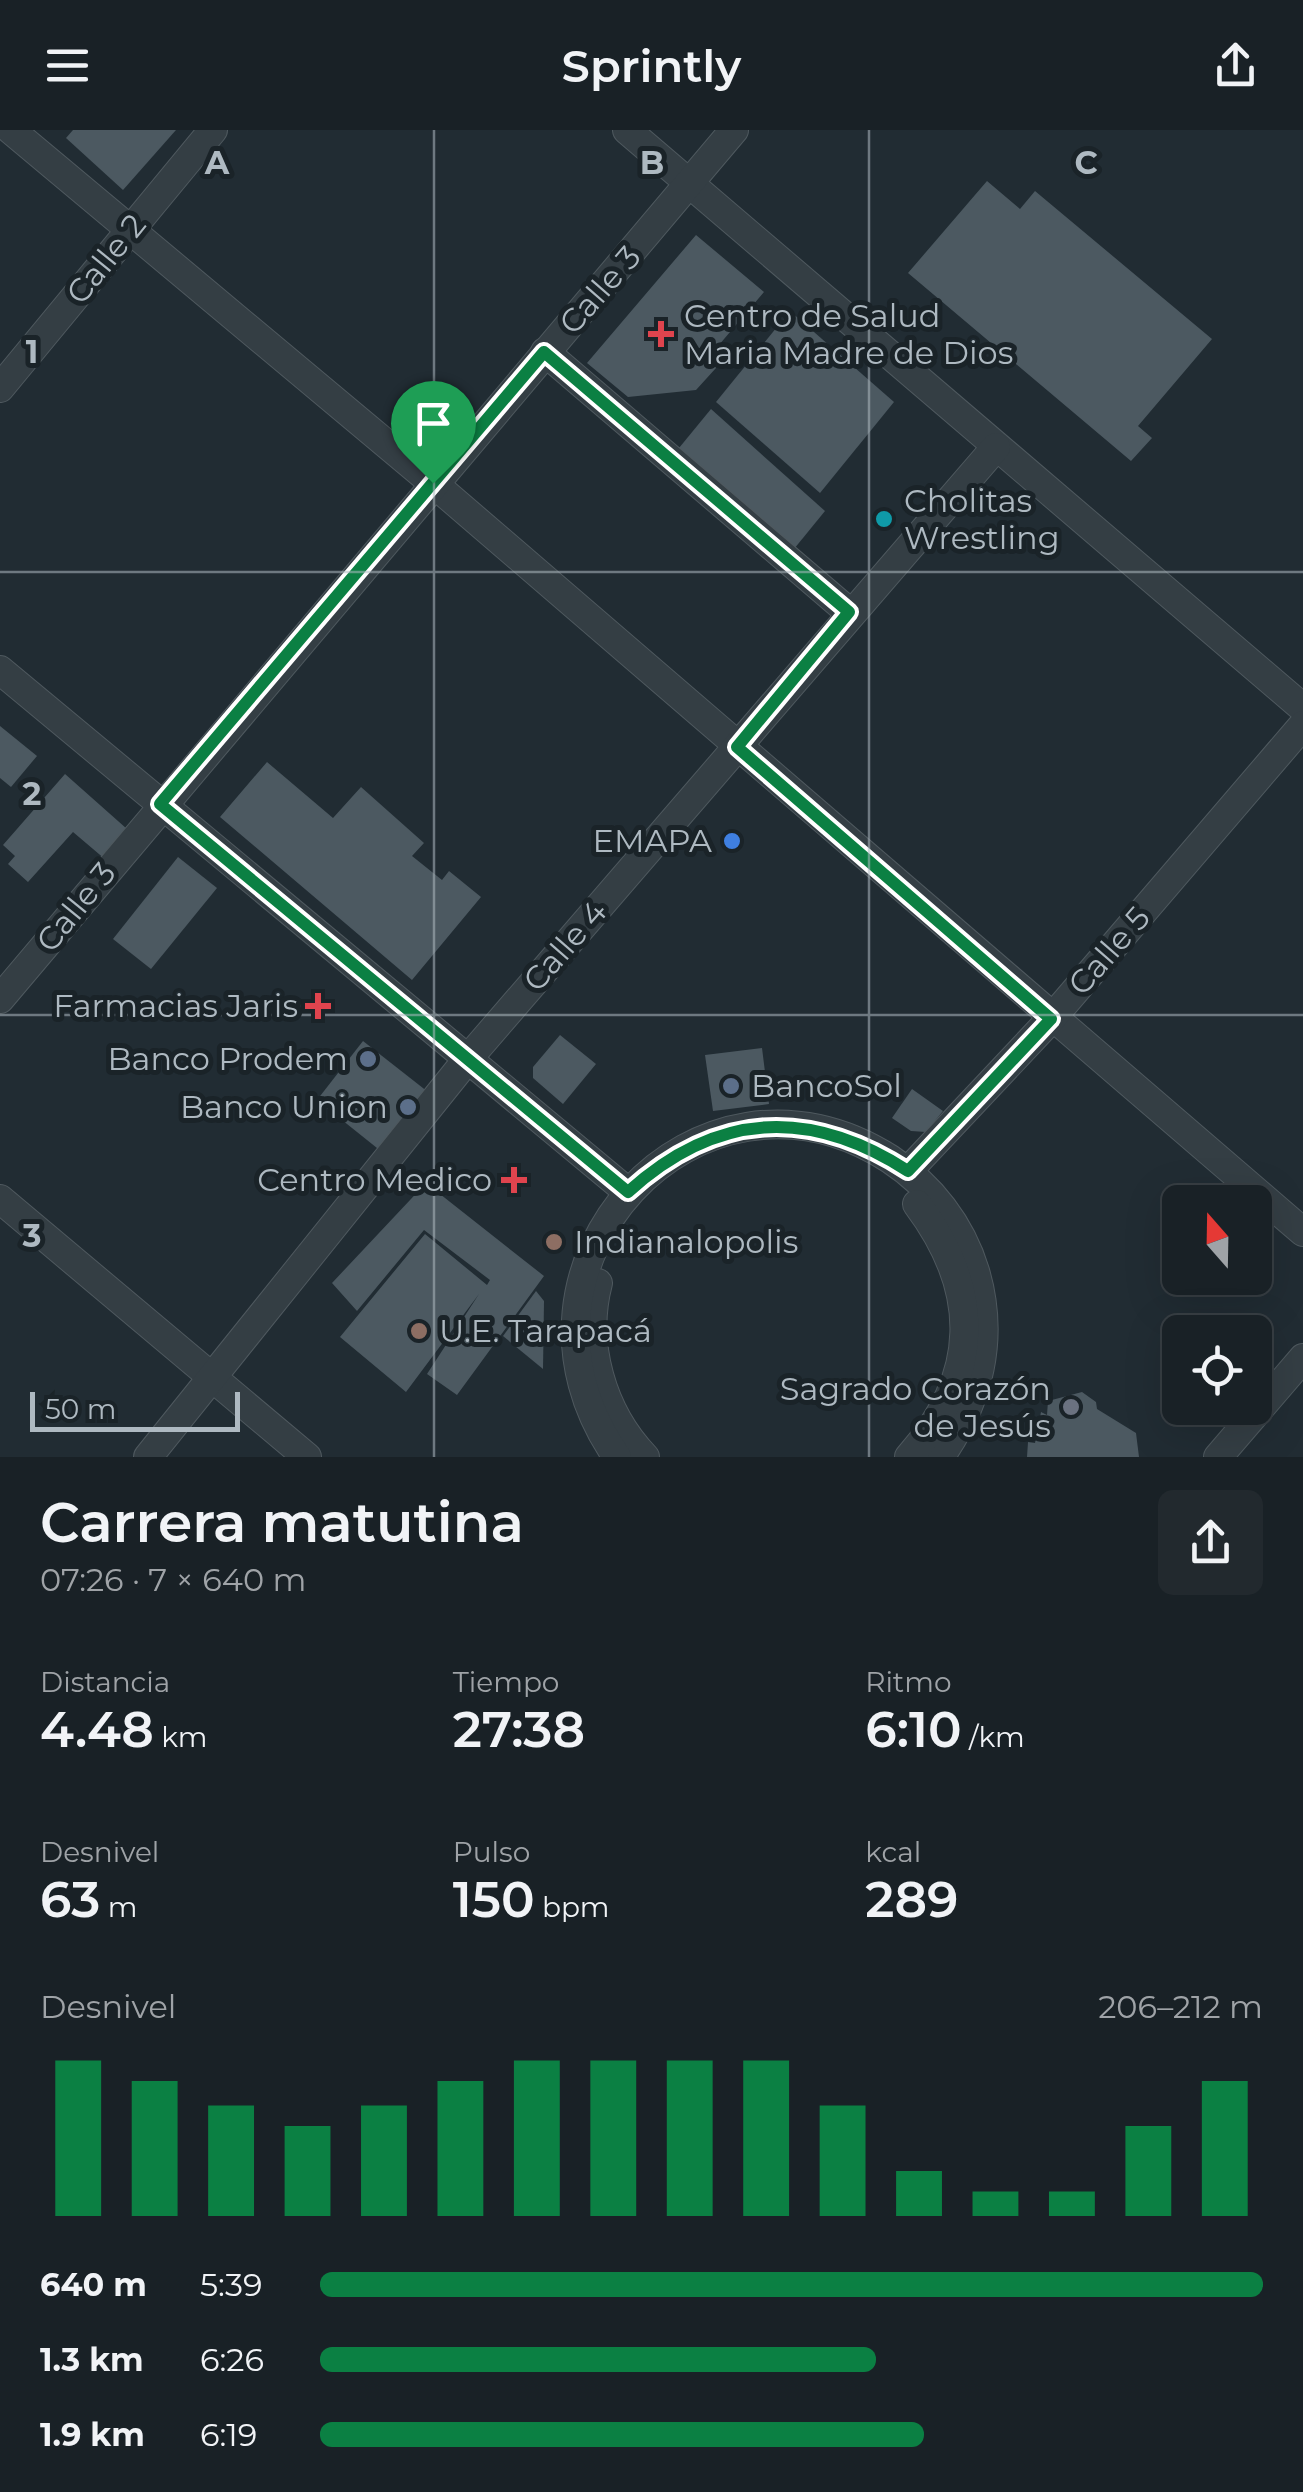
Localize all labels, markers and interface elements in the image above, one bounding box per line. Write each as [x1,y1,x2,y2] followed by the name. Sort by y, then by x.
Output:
[40,38,95,93] icon: menu
[562,38,741,93] text: Sprintly
[1208,38,1263,93] icon: share
[204,143,230,182] text: A
[640,143,664,182] text: B
[1074,143,1098,182] text: C
[58,206,154,312] street label: Calle 2
[551,238,649,342] street label: Calle 3
[684,296,1013,372] place label: Centro de Salud Maria Madre de Dios
[648,321,674,347] marker: Centro de Salud Maria Madre de Dios
[26,332,38,371] text: 1
[391,381,476,484] pin
[406,396,461,451] icon: arrive
[904,481,1060,557] place label: Cholitas Wrestling
[873,508,895,530] marker: Cholitas Wrestling
[23,774,41,813] text: 2
[593,821,712,860] place label: EMAPA
[721,830,743,852] marker: EMAPA
[28,854,124,959] street label: Calle 3
[515,892,615,999] street label: Calle 4
[1060,898,1158,1003] street label: Calle 5
[53,986,298,1025] place label: Farmacias Jaris
[307,995,329,1017] marker: Farmacias Jaris
[107,1039,348,1078] place label: Banco Prodem
[357,1048,379,1070] marker: Banco Prodem
[751,1066,902,1105] place label: BancoSol
[720,1075,742,1097] marker: BancoSol
[180,1087,388,1126] place label: Banco Union
[397,1096,419,1118] marker: Banco Union
[257,1160,492,1199] place label: Centro Medico
[501,1167,527,1193] marker: Centro Medico
[1162,1185,1272,1295] north arrow
[1162,1185,1272,1425] map controls
[22,1216,41,1255] text: 3
[574,1222,798,1261] place label: Indianalopolis
[543,1231,565,1253] marker: Indianalopolis
[439,1311,652,1350] place label: U.E. Tarapacá
[1162,1315,1272,1425] button: locate
[408,1320,430,1342] marker: U.E. Tarapacá
[780,1369,1051,1445] place label: Sagrado Corazón de Jesús
[30,1387,240,1432] scale bar
[45,1392,116,1426] text: 50 m
[1060,1396,1082,1418] marker: Sagrado Corazón de Jesús
[40,1489,524,1556] text: Carrera matutina
[1158,1490,1263,1595] button: share
[40,1560,307,1599] text: 07:26 · 7 × 640 m
[40,1665,170,1699] text: Distancia
[453,1665,559,1699] text: Tiempo
[865,1665,952,1699] text: Ritmo
[40,1699,154,1760] text: 4.48
[453,1699,585,1760] text: 27:38
[865,1699,962,1760] text: 6:10
[154,1720,208,1754] text: km
[962,1720,1025,1754] text: /km
[40,1835,159,1869] text: Desnivel
[453,1835,530,1869] text: Pulso
[865,1835,921,1869] text: kcal
[40,1869,100,1930] text: 63
[453,1869,535,1930] text: 150
[865,1869,958,1930] text: 289
[100,1890,138,1924] text: m
[535,1890,610,1924] text: bpm
[40,1987,176,2026] text: Desnivel
[1098,1987,1263,2026] text: 206–212 m
[40,2265,147,2304] text: 640 m
[200,2265,262,2304] text: 5:39
[40,2340,144,2379] text: 1.3 km
[200,2340,264,2379] text: 6:26
[40,2415,145,2454] text: 1.9 km
[200,2415,257,2454] text: 6:19

